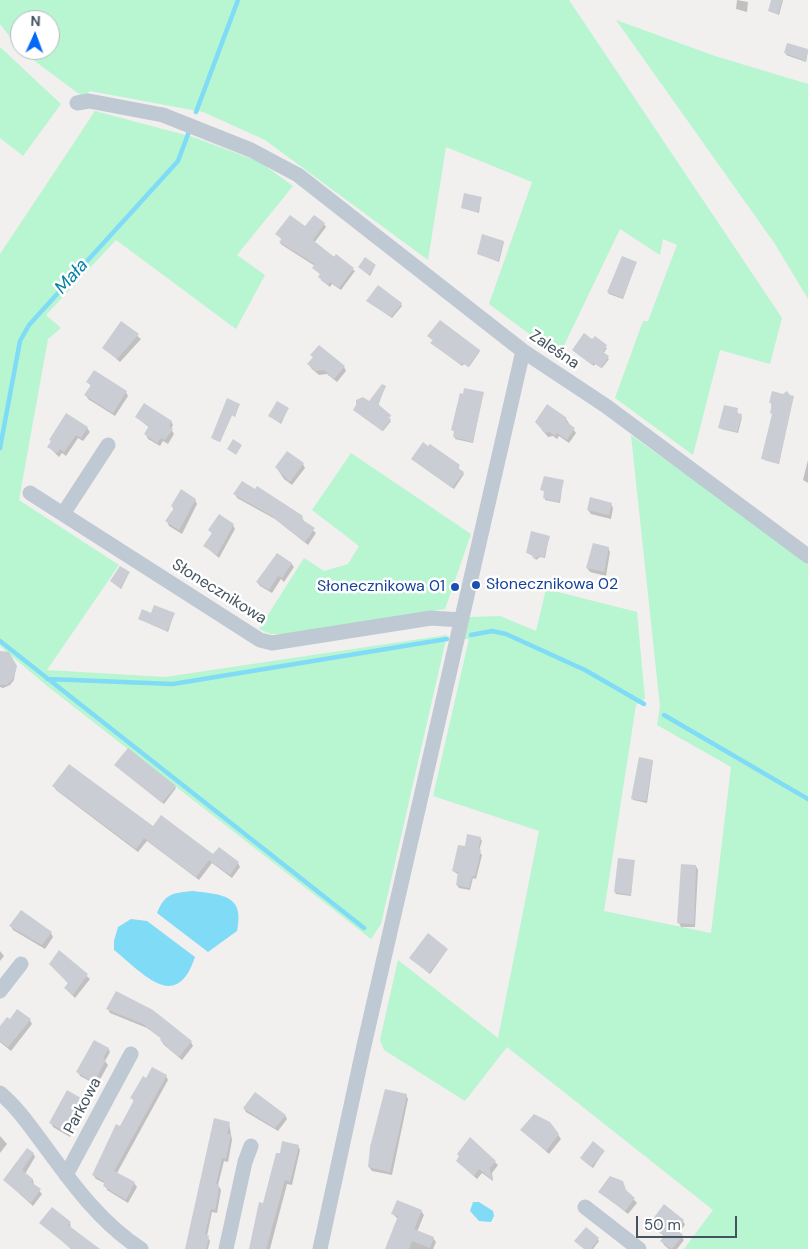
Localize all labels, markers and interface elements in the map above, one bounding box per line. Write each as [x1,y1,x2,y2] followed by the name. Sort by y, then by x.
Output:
[10,10,60,60] north arrow
[30,12,41,30] text: N
[51,255,93,299] water label: Mała
[525,326,583,374] street label: Zaleśna
[168,555,270,629] street label: Słonecznikowa
[486,575,618,595] place label: Słonecznikowa 02
[317,577,445,597] place label: Słonecznikowa 01
[470,579,482,591] marker: Słonecznikowa 02
[449,581,461,593] marker: Słonecznikowa 01
[60,1075,106,1137] street label: Parkowa
[638,1206,739,1238] scale bar
[644,1215,681,1235] text: 50 m

